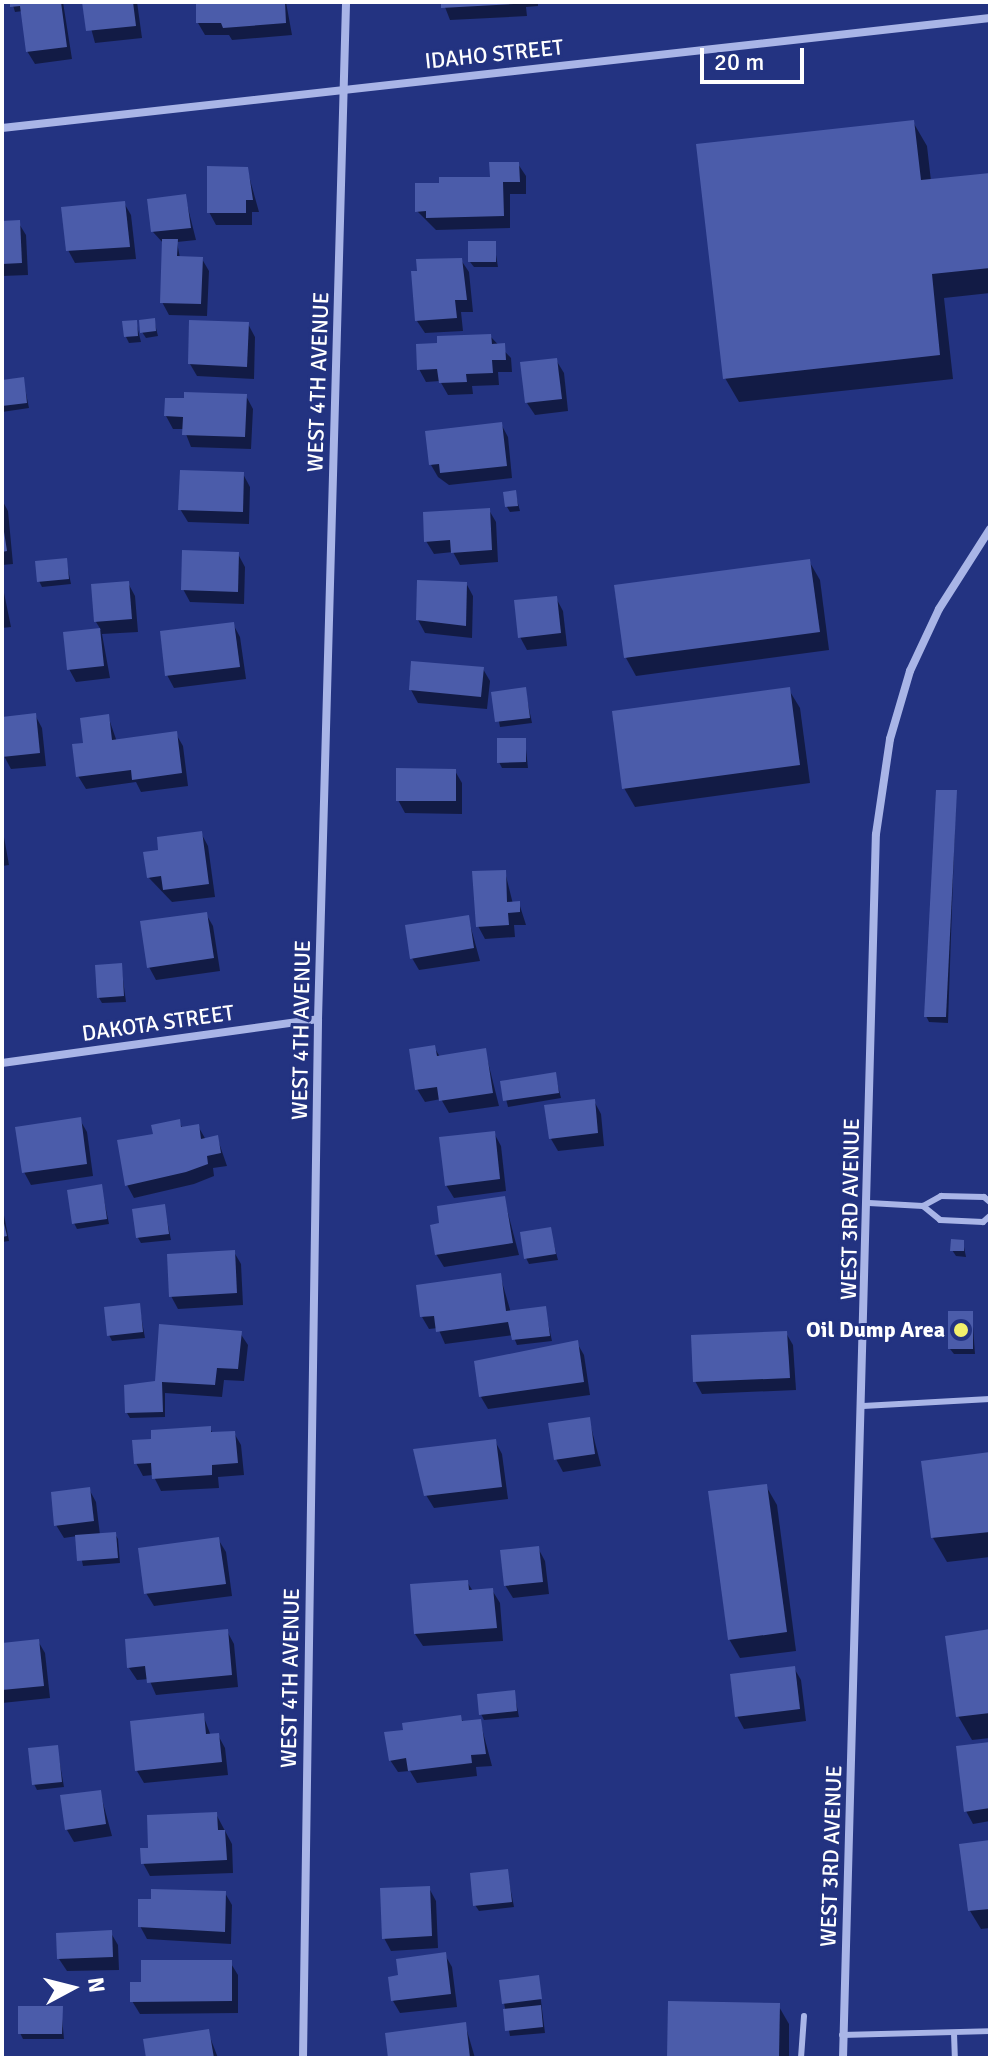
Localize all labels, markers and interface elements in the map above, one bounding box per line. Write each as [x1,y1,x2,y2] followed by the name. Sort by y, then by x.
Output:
[704,32,808,82] scale bar
[423,34,565,74] street label: IDAHO STREET
[714,47,764,77] text: 20 m
[302,291,334,473] street label: WEST 4TH AVENUE
[286,940,316,1120] street label: WEST 4TH AVENUE
[80,999,236,1047] street label: DAKOTA STREET
[835,1118,865,1300] street label: WEST 3RD AVENUE
[806,1317,945,1343] place label: Oil Dump Area
[952,1321,970,1339] marker: Oil Dump Area
[275,1588,305,1768] street label: WEST 4TH AVENUE
[815,1764,847,1948] street label: WEST 3RD AVENUE
[32,1948,112,2028] north arrow
[82,1976,111,1994] text: N

